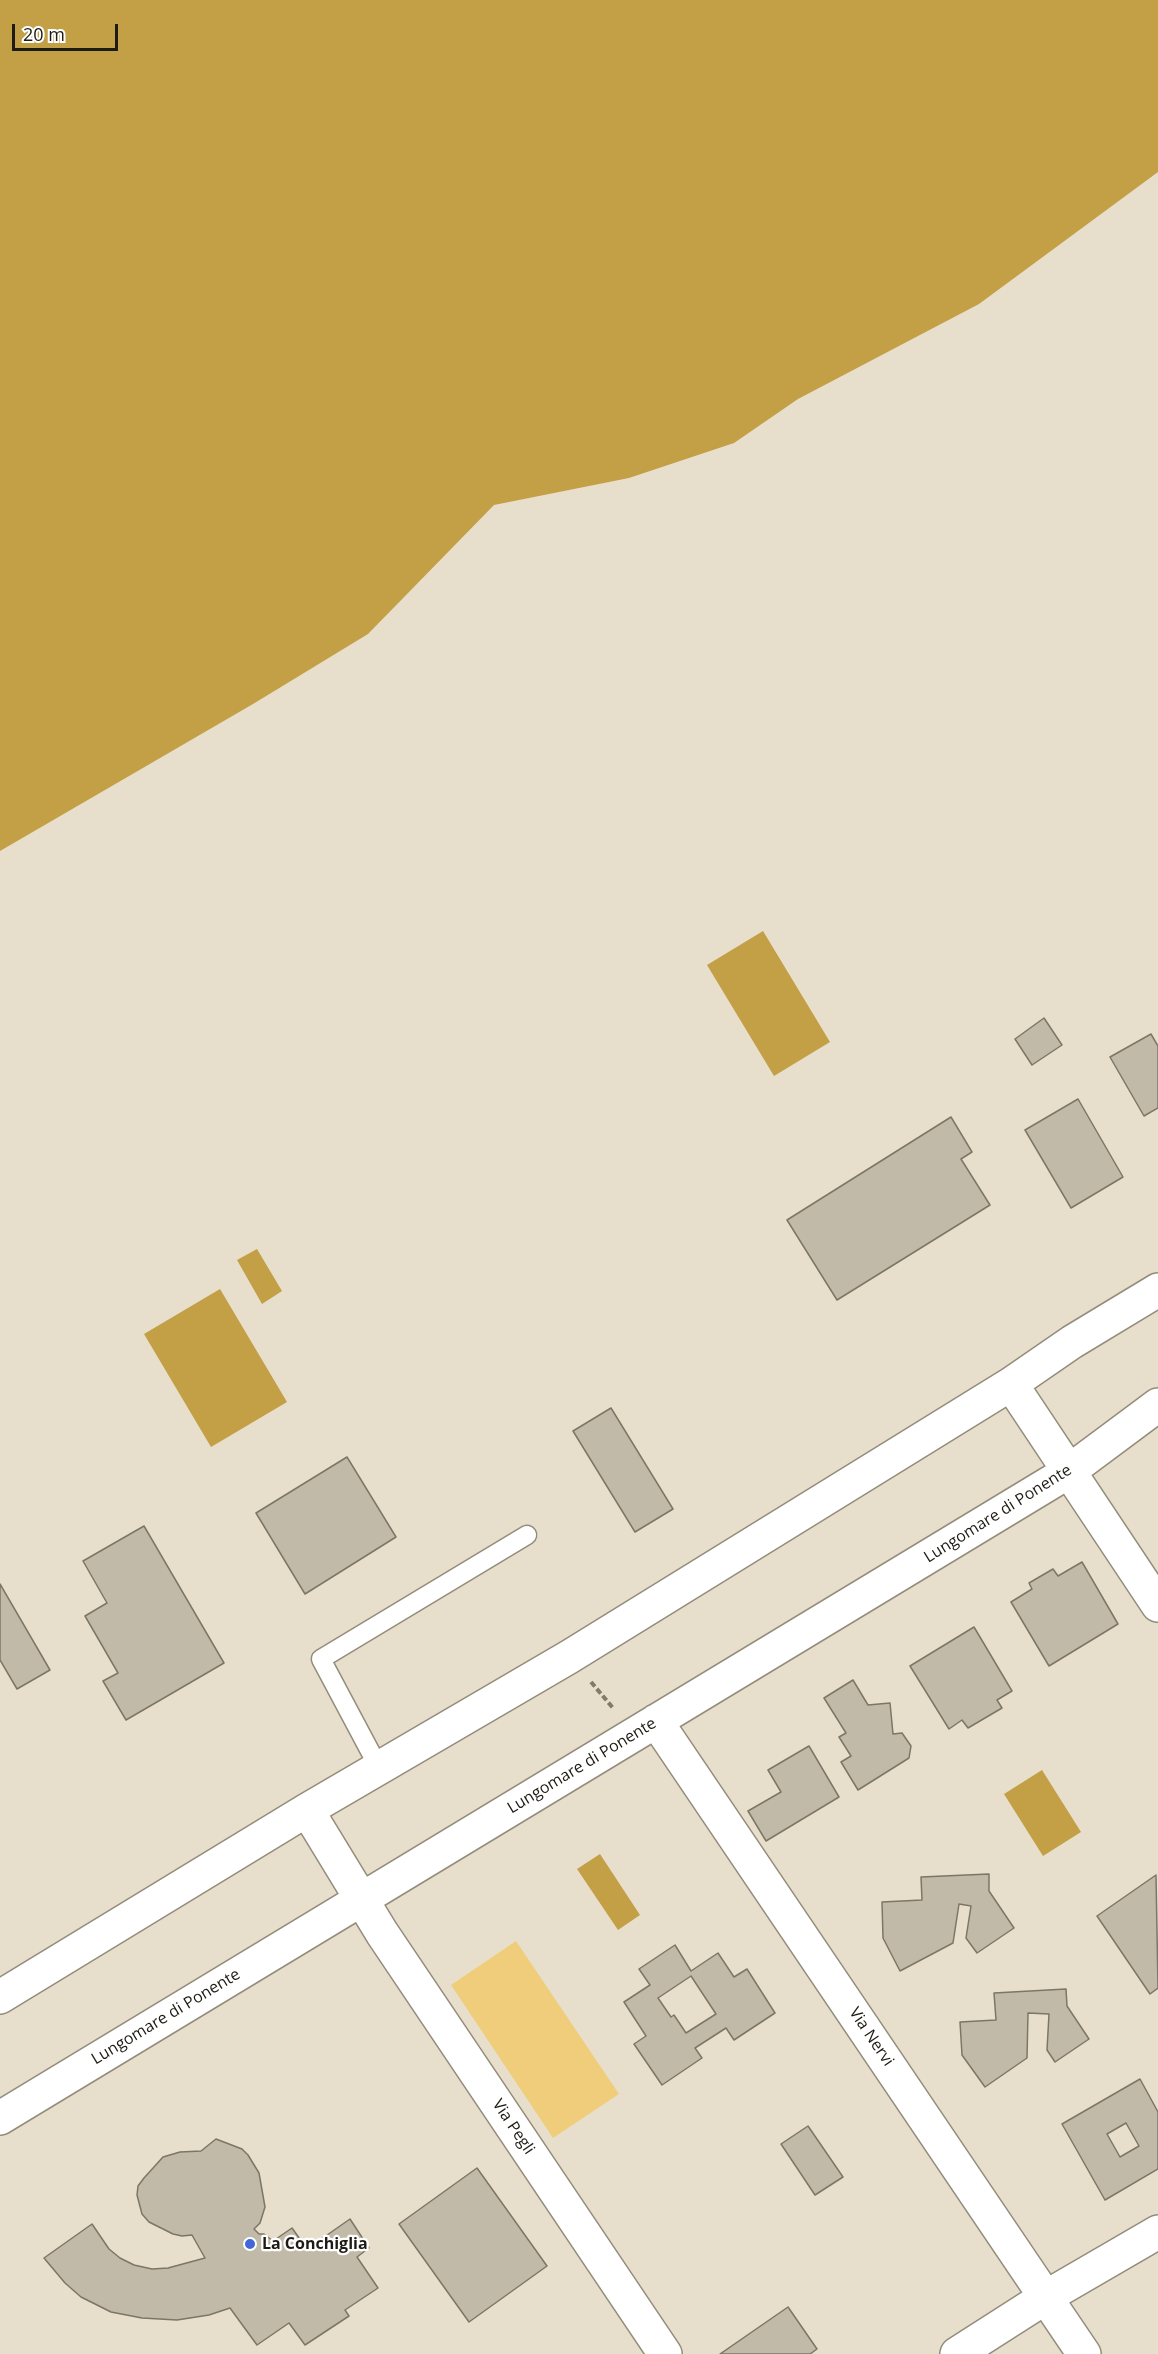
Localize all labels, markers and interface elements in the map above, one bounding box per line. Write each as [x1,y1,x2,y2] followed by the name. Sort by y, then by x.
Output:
[15,12,122,50] scale bar
[23,22,65,46] text: 20 m
[921,1461,1075,1567] street label: Lungomare di Ponente
[504,1714,660,1818] street label: Lungomare di Ponente
[88,1965,244,2069] street label: Lungomare di Ponente
[845,2004,897,2070] street label: Via Nervi
[488,2096,538,2158] street label: Via Pegli
[262,2234,368,2254] place label: La Conchiglia
[243,2237,257,2251] marker: La Conchiglia

